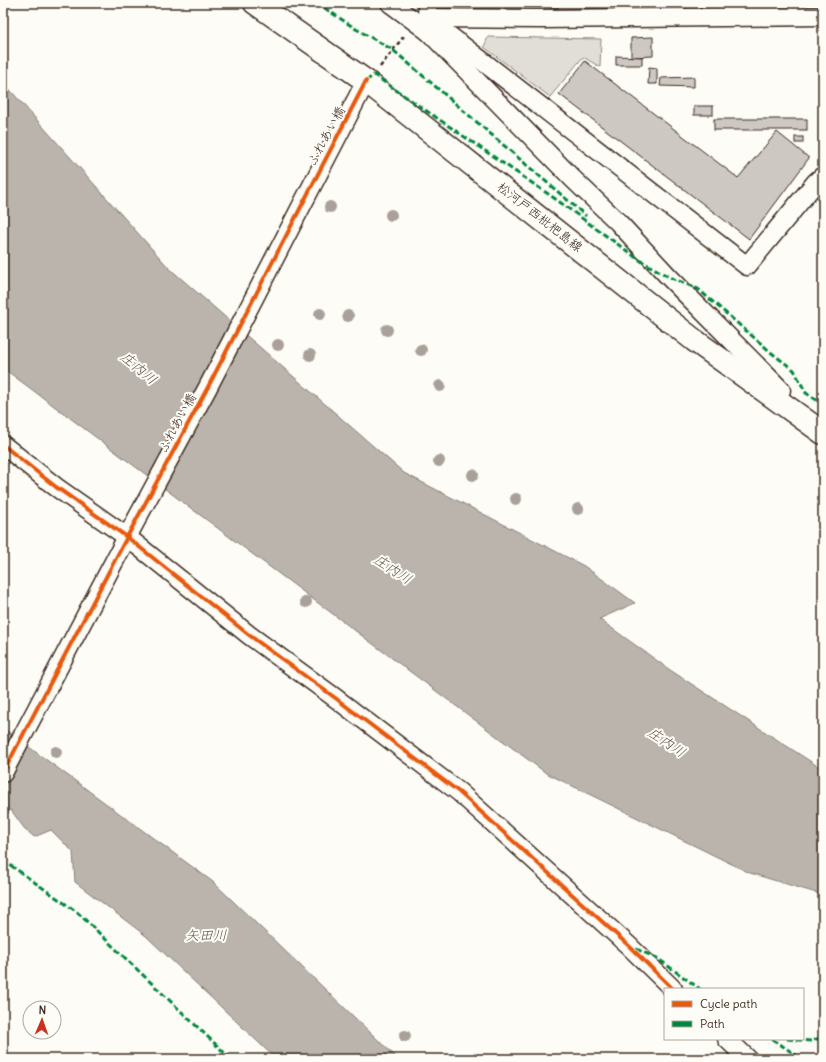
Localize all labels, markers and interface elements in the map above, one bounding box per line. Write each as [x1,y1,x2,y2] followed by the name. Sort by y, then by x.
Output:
[303,103,349,169] street label: ふれあい橋
[494,178,587,256] street label: 松河戸西枇杷島線
[117,348,161,388] water label: 庄内川
[154,390,200,456] street label: ふれあい橋
[370,550,416,588] water label: 庄内川
[645,723,689,761] water label: 庄内川
[185,926,227,944] water label: 矢田川
[664,988,804,1040] legend
[700,996,757,1011] text: Cycle path
[22,1000,62,1040] north arrow
[38,1003,46,1017] text: N
[700,1016,725,1031] text: Path

